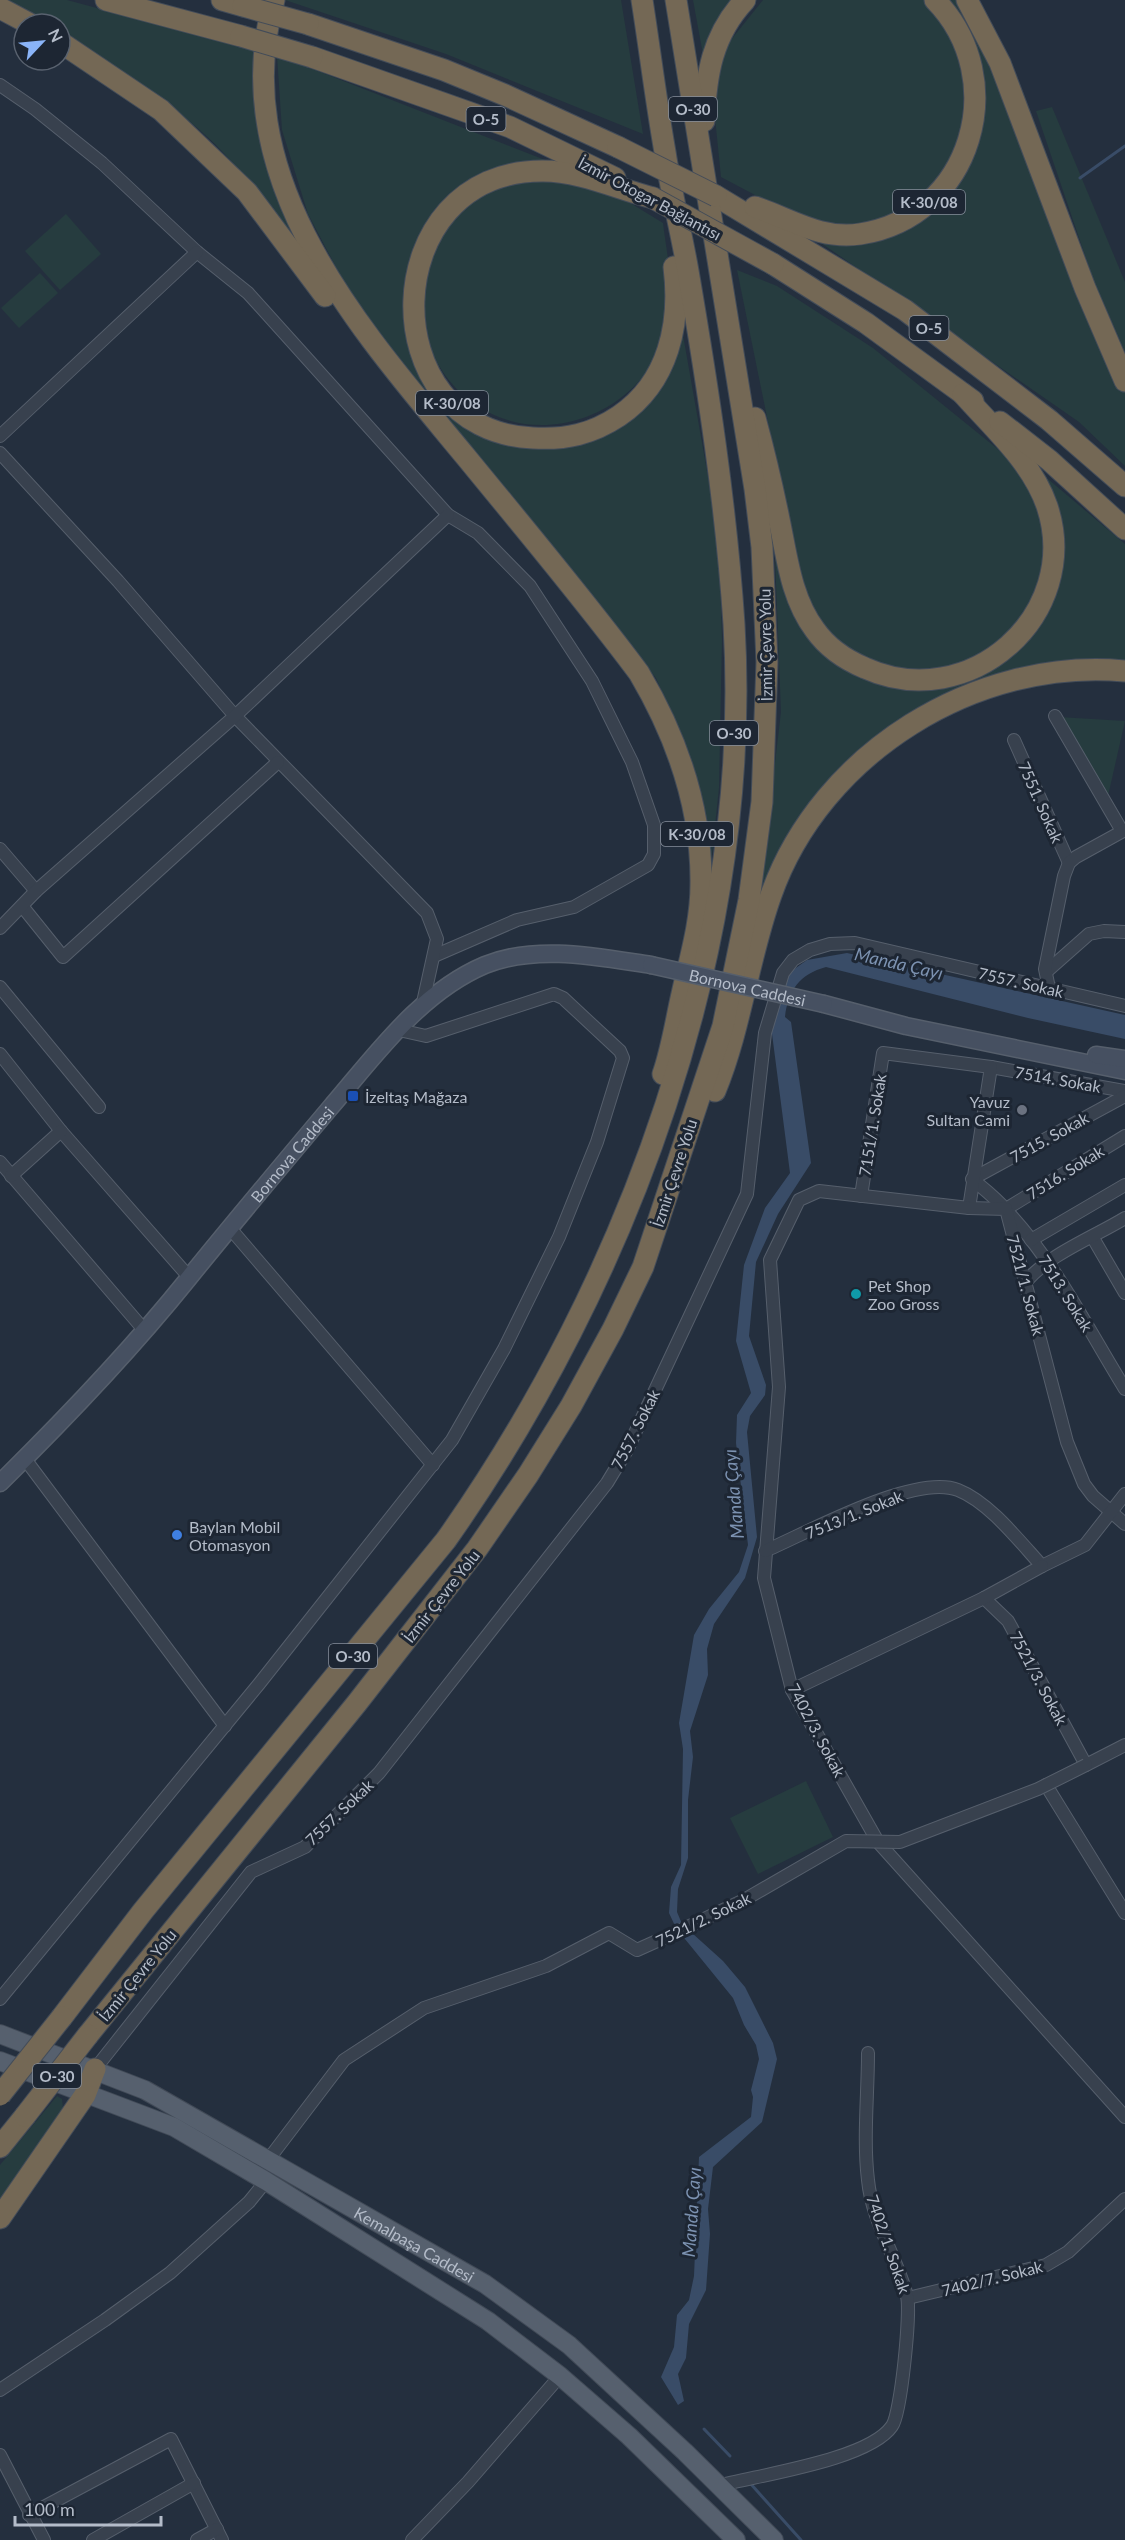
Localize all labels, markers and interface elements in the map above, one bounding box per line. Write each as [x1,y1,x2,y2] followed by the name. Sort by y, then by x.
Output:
[12,12,72,72] north arrow
[45,26,67,45] text: N
[669,97,717,121] road number: O-30
[466,107,506,131] road number: O-5
[575,152,725,244] street label: İzmir Otogar Bağlantısı
[893,190,965,214] road number: K-30/08
[910,316,948,340] road number: O-5
[416,391,488,415] road number: K-30/08
[755,589,775,701] street label: İzmir Çevre Yolu
[710,721,758,745] road number: O-30
[1015,758,1068,846] street label: 7551. Sokak
[661,822,733,846] road number: K-30/08
[853,942,945,984] water label: Manda Çayı
[977,963,1066,1001] street label: 7557. Sokak
[687,964,808,1009] street label: Bornova Caddesi
[1014,1062,1103,1096] street label: 7514. Sokak
[855,1072,890,1178] street label: 7151/1. Sokak
[365,1087,467,1106] place label: İzeltaş Mağaza
[346,1089,360,1103] marker: İzeltaş Mağaza
[926,1092,1010,1129] place label: Yavuz Sultan Cami
[246,1102,337,1205] street label: Bornova Caddesi
[1015,1103,1029,1117] marker: Yavuz Sultan Cami
[1006,1107,1092,1166] street label: 7515. Sokak
[648,1117,700,1229] street label: İzmir Çevre Yolu
[1023,1140,1108,1203] street label: 7516. Sokak
[1003,1233,1049,1338] street label: 7521/1. Sokak
[1035,1251,1098,1336] street label: 7513. Sokak
[868,1276,940,1313] place label: Pet Shop Zoo Gross
[849,1287,863,1301] marker: Pet Shop Zoo Gross
[607,1385,664,1472] street label: 7557. Sokak
[718,1448,748,1540] water label: Manda Çayı
[802,1485,906,1542] street label: 7513/1. Sokak
[189,1517,280,1554] place label: Baylan Mobil Otomasyon
[170,1528,184,1542] marker: Baylan Mobil Otomasyon
[399,1546,483,1646] street label: İzmir Çevre Yolu
[1006,1628,1072,1729] street label: 7521/3. Sokak
[329,1644,377,1668] road number: O-30
[784,1680,850,1781] street label: 7402/3. Sokak
[301,1774,377,1849] street label: 7557. Sokak
[652,1887,754,1950] street label: 7521/2. Sokak
[94,1925,180,2025] street label: İzmir Çevre Yolu
[33,2064,81,2088] road number: O-30
[677,2166,705,2258] water label: Manda Çayı
[863,2192,915,2297] street label: 7402/1. Sokak
[351,2202,478,2286] street label: Kemalpaşa Caddesi
[940,2256,1045,2300] street label: 7402/7. Sokak
[15,2489,160,2527] scale bar
[24,2498,75,2520] text: 100 m

